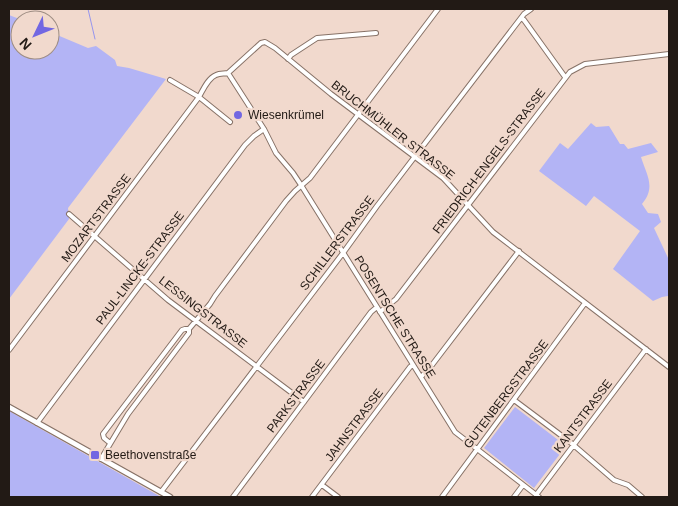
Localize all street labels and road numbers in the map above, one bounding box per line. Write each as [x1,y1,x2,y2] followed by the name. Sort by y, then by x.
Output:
[329,77,457,183] street label: BRUCHMÜHLER STRASSE
[430,86,548,236] street label: FRIEDRICH-ENGELS-STRASSE
[58,171,134,265] street label: MOZARTSTRASSE
[297,193,377,293] street label: SCHILLERSTRASSE
[93,209,187,327] street label: PAUL-LINCKE-STRASSE
[351,253,439,381] street label: POSENTSCHE STRASSE
[156,273,250,351] street label: LESSINGSTRASSE
[461,337,551,451] street label: GUTENBERGSTRASSE
[264,357,328,435] street label: PARKSTRASSE
[551,377,615,455] street label: KANTSTRASSE
[322,386,386,464] street label: JAHNSTRASSE

